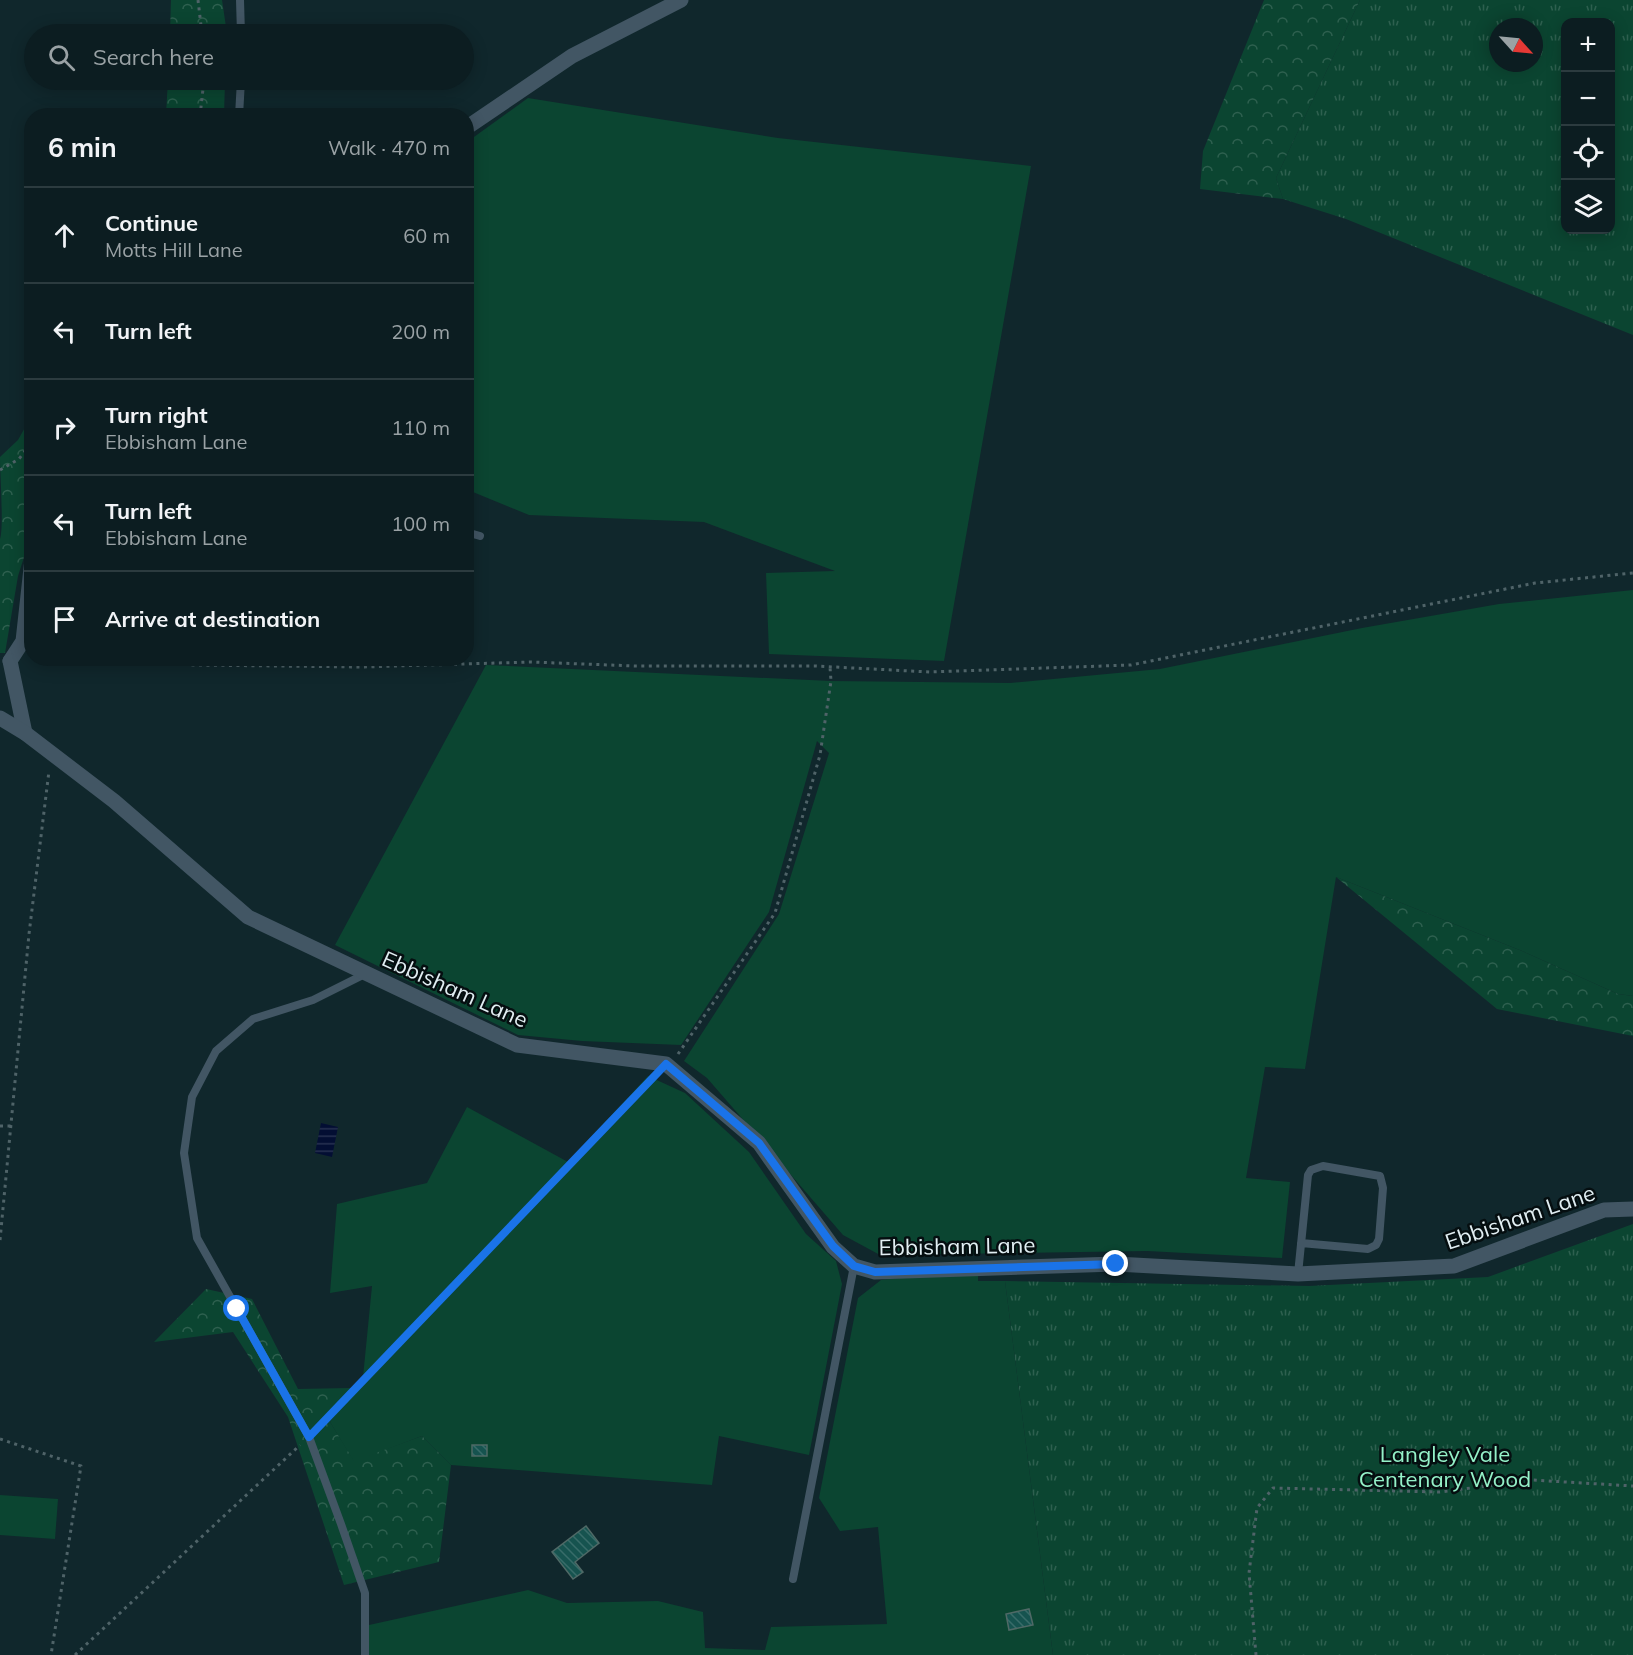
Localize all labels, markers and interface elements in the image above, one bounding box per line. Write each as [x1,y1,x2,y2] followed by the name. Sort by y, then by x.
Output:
[1489,18,1543,72] north arrow
[1561,18,1615,234] map controls
[1561,18,1615,72] button: +
[24,24,474,90] search box
[45,41,78,74] icon: search
[93,43,214,71] text: Search here
[1561,72,1615,126] button: −
[1561,126,1615,180] button: locate
[48,131,117,164] text: 6 min
[328,135,450,160] text: Walk · 470 m
[1561,180,1615,234] button: layers
[105,209,198,237] text: Continue
[48,219,81,252] icon: ahead
[403,223,450,248] text: 60 m
[105,237,243,262] text: Motts Hill Lane
[48,315,81,348] icon: left
[105,317,192,345] text: Turn left
[391,319,450,344] text: 200 m
[105,401,208,429] text: Turn right
[48,411,81,444] icon: right
[391,415,450,440] text: 110 m
[105,429,247,454] text: Ebbisham Lane
[105,497,192,525] text: Turn left
[48,507,81,540] icon: left
[391,511,450,536] text: 100 m
[105,525,247,550] text: Ebbisham Lane
[48,603,81,636] icon: arrive
[105,605,320,633] text: Arrive at destination
[378,944,532,1034] street label: Ebbisham Lane
[1441,1178,1599,1256] street label: Ebbisham Lane
[878,1231,1036,1261] street label: Ebbisham Lane
[1102,1250,1128,1276] route end
[223,1295,249,1321] route start
[1359,1440,1531,1493] park label: Langley Vale Centenary Wood

